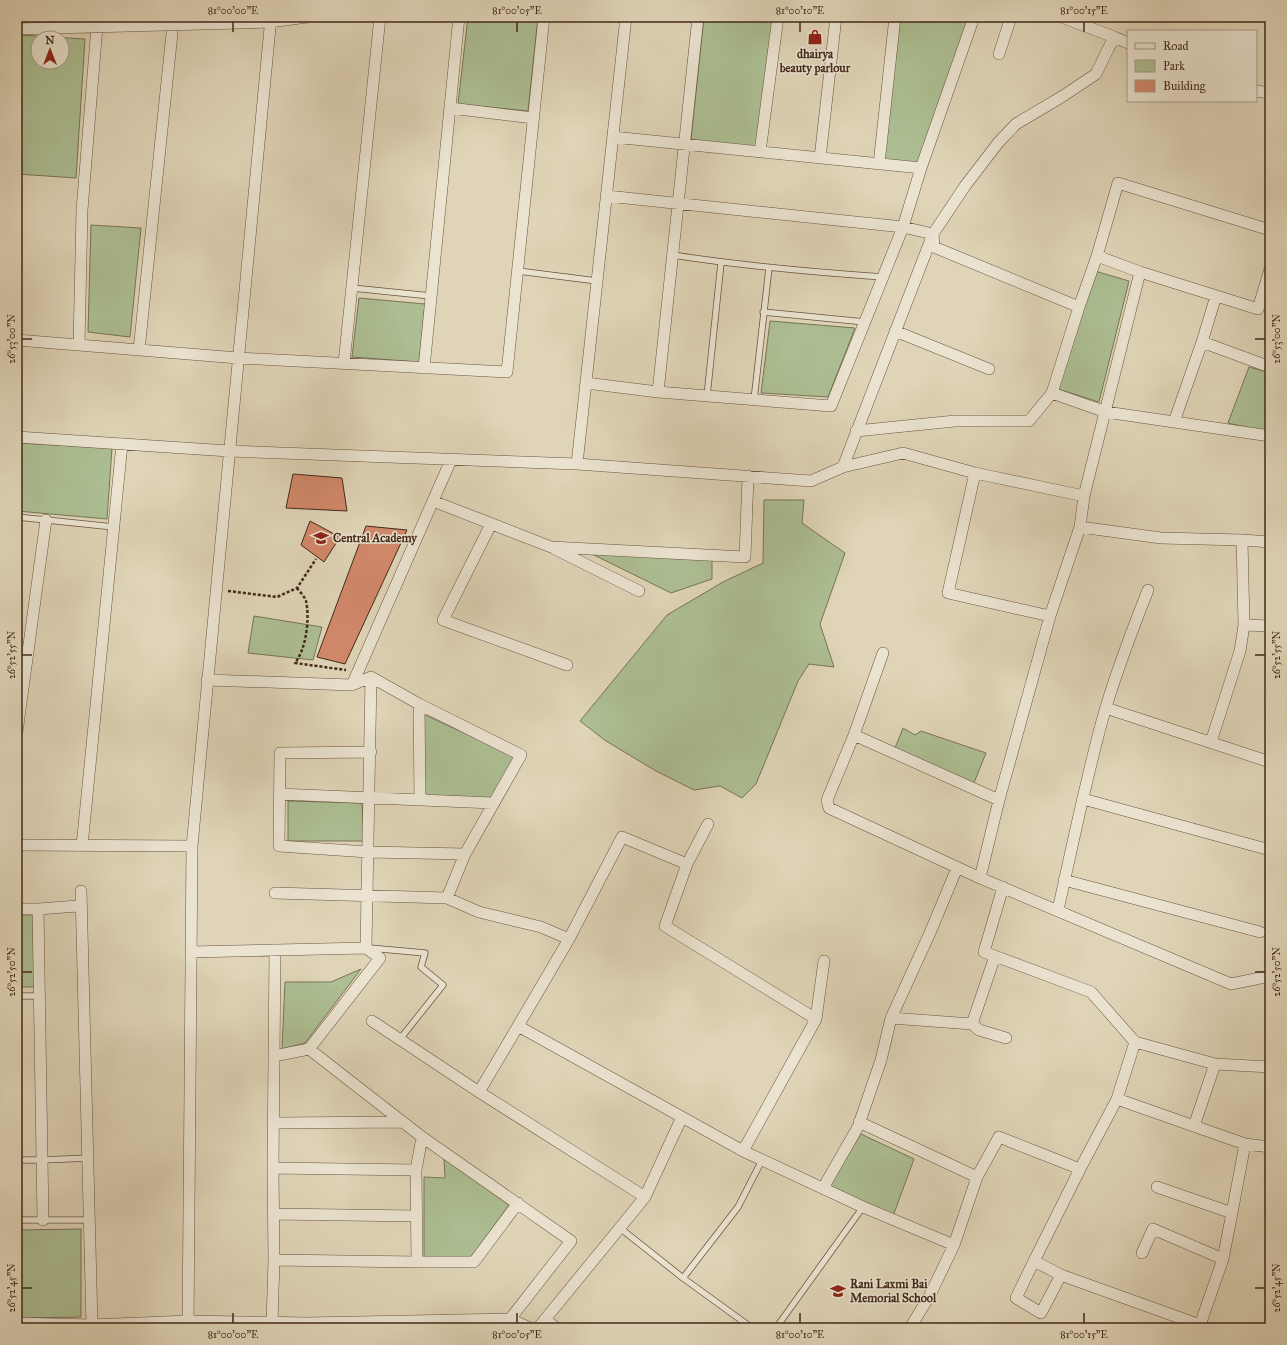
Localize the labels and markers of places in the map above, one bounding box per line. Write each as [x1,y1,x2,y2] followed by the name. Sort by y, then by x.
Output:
[806,28,824,46] shop icon: dhairya beauty parlour
[779,47,851,76] place label: dhairya beauty parlour
[312,529,330,547] school or university icon: Central Academy
[333,531,418,546] place label: Central Academy
[850,1277,937,1305] place label: Rani Laxmi Bai Memorial School
[829,1282,847,1300] school or university icon: Rani Laxmi Bai Memorial School

